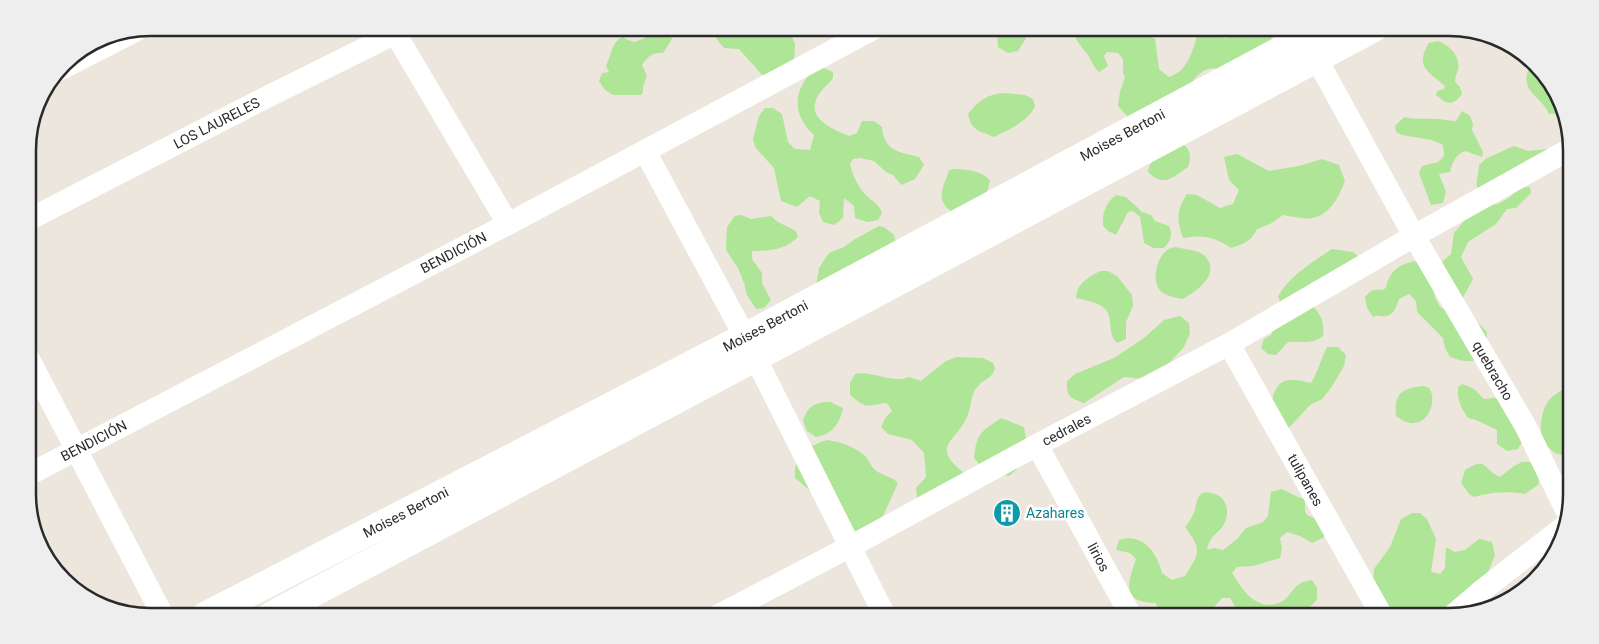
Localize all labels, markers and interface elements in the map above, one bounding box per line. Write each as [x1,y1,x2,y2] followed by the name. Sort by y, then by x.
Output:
[171,94,262,152] street label: LOS LAURELES
[1077,106,1168,164] street label: Moises Bertoni
[418,229,489,276] street label: BENDICIÓN
[720,297,811,355] street label: Moises Bertoni
[1469,338,1517,403] street label: quebracho
[1039,410,1093,449] street label: cedrales
[58,417,130,464] street label: BENDICIÓN
[1285,451,1326,509] street label: tulipanes
[360,484,451,541] street label: Moises Bertoni
[992,498,1022,528] building icon: Azahares
[1026,505,1084,521] place label: Azahares
[1084,540,1113,574] street label: lirios

